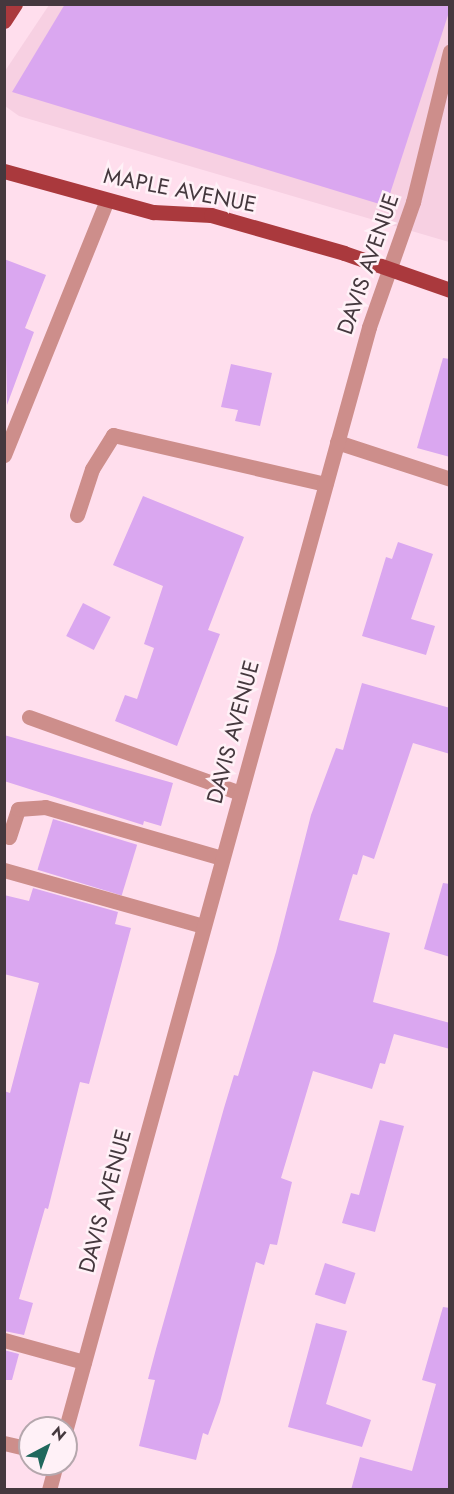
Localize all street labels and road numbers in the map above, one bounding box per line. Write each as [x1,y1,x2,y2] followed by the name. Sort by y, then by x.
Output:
[101,162,259,218] street label: MAPLE AVENUE
[332,190,404,338] street label: DAVIS AVENUE
[201,658,265,806] street label: DAVIS AVENUE
[73,1127,137,1275] street label: DAVIS AVENUE

